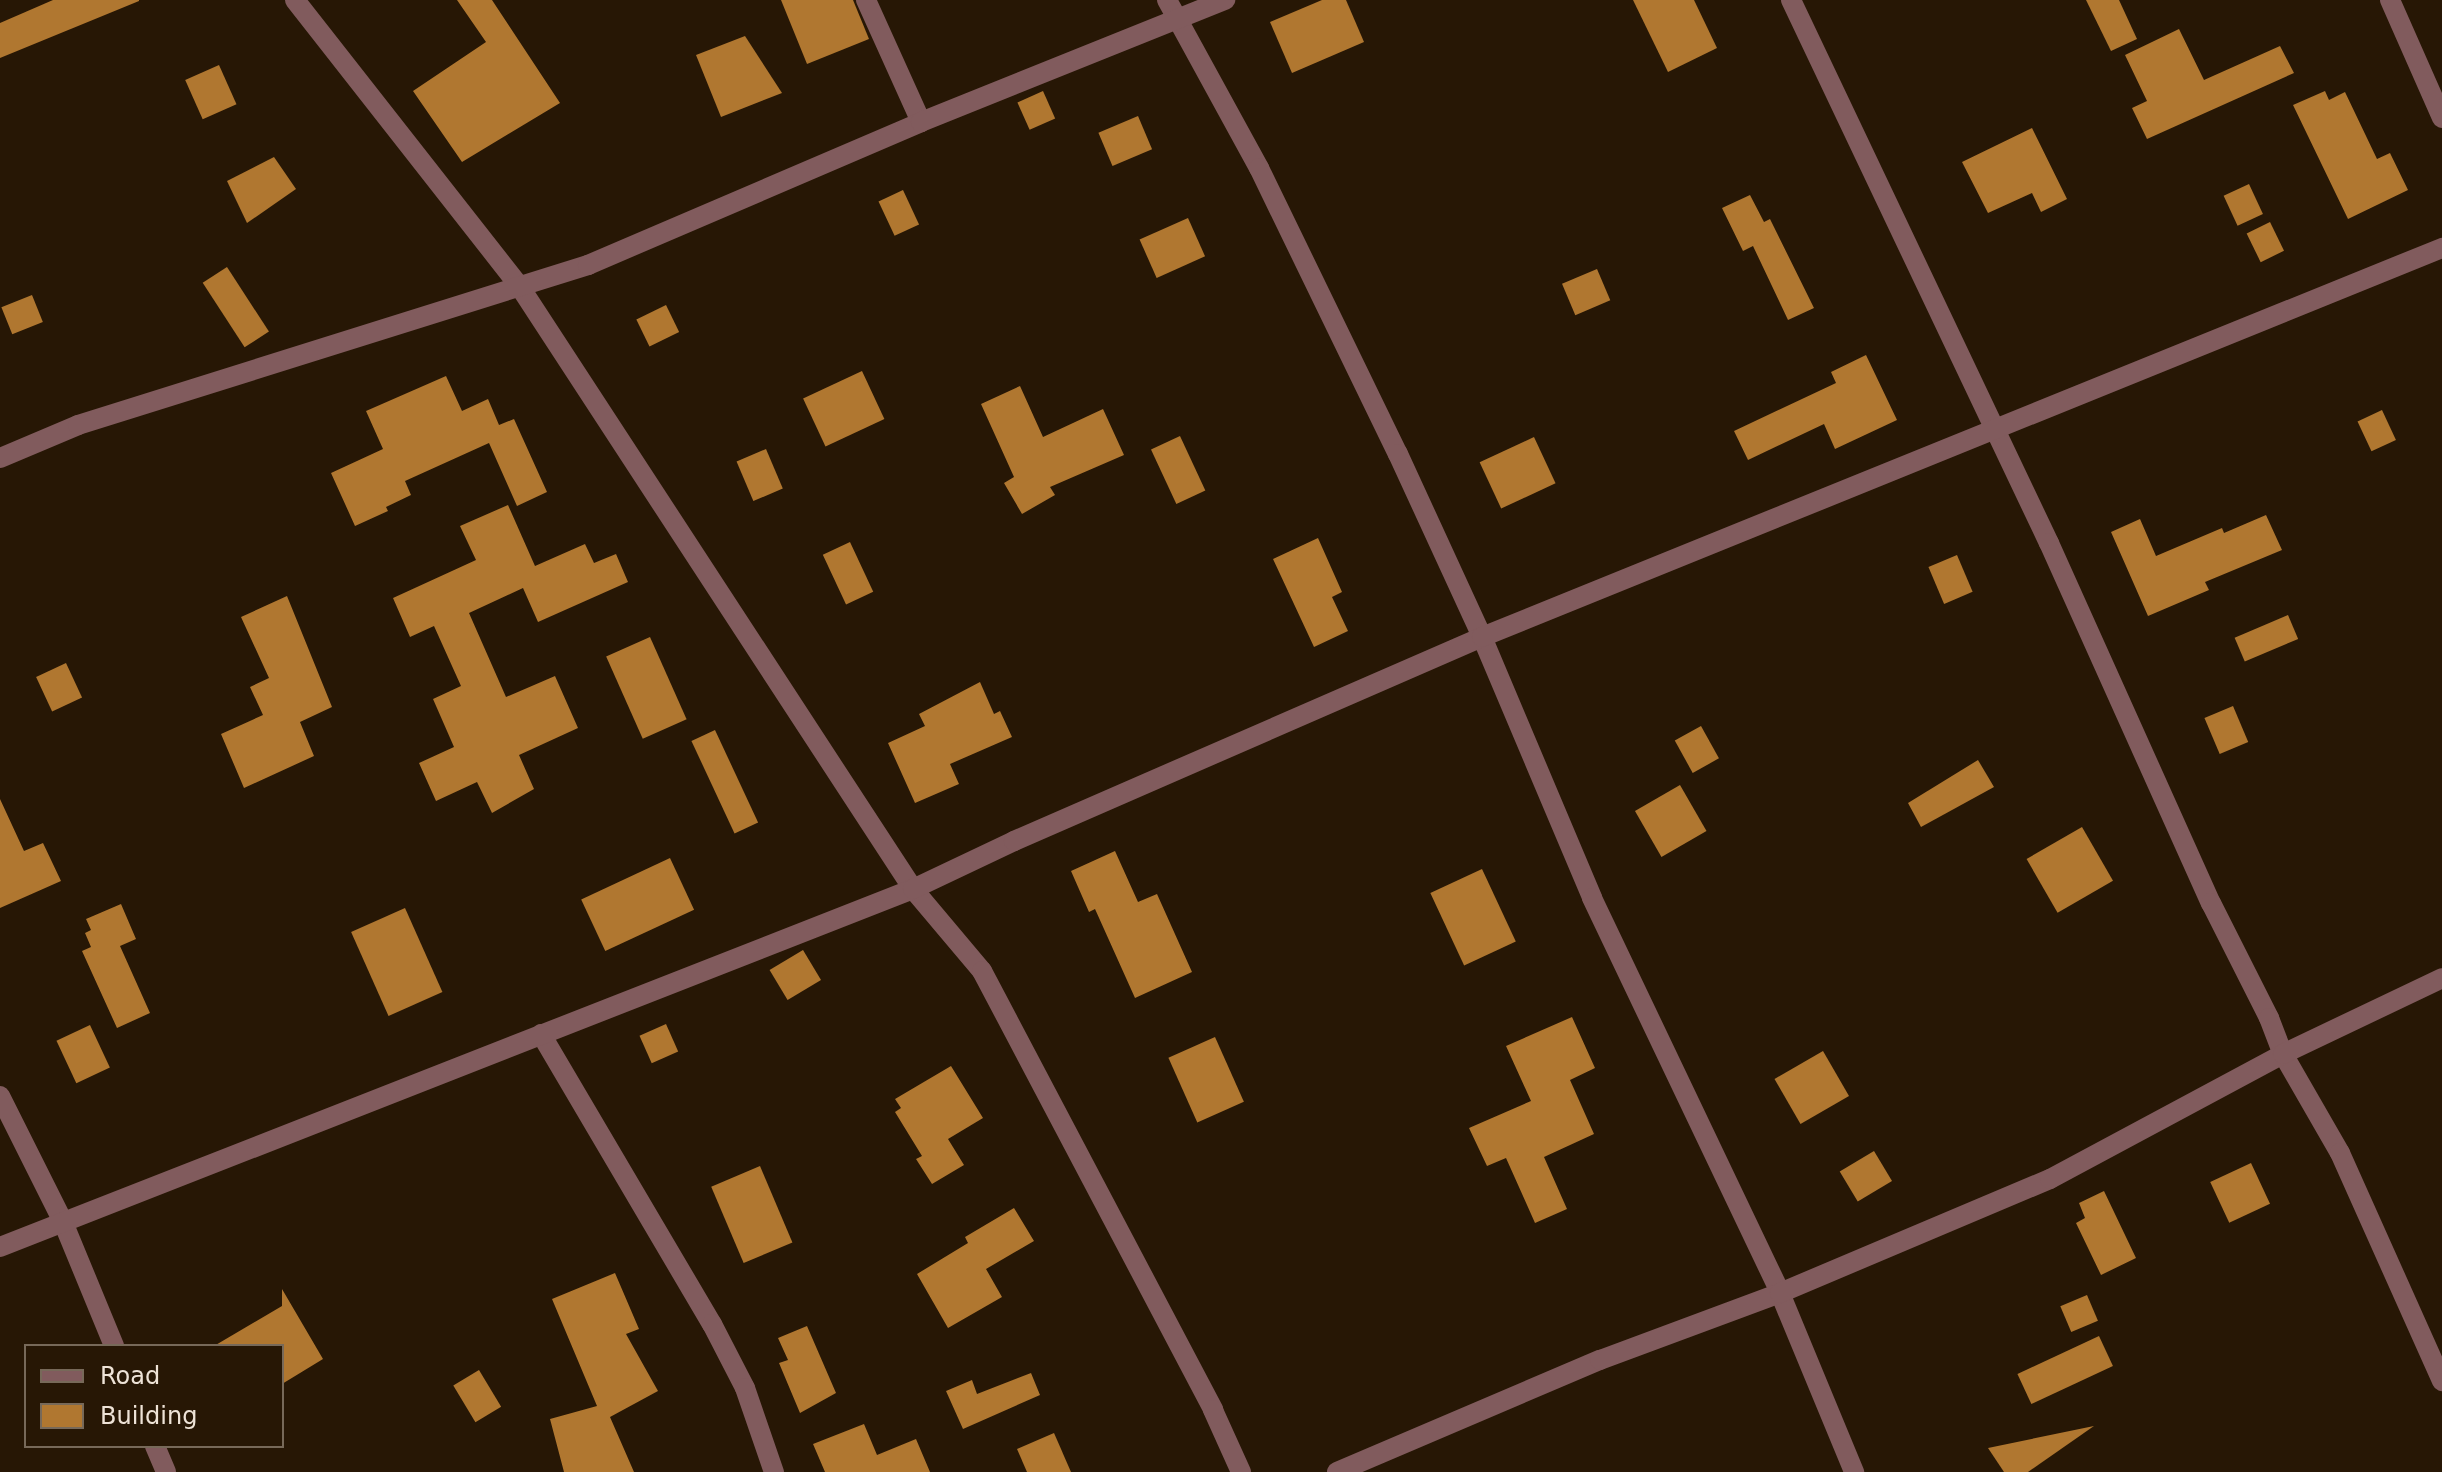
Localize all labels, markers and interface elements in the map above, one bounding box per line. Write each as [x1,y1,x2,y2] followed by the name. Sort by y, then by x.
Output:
[24,1344,284,1448] legend
[100,1362,160,1390] text: Road
[100,1402,197,1430] text: Building

